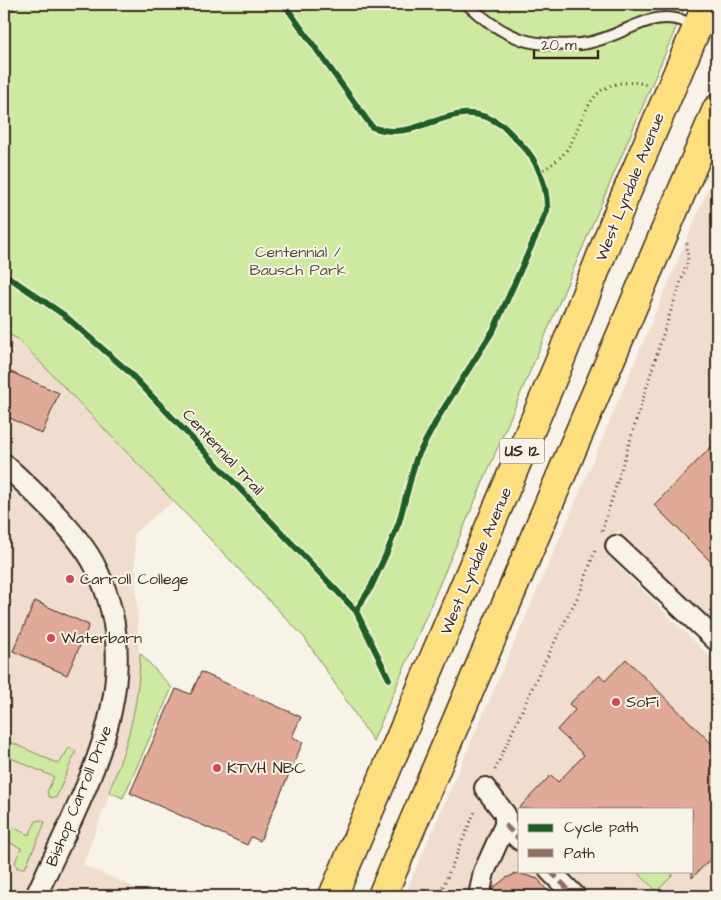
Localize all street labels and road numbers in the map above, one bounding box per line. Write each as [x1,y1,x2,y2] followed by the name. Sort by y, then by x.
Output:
[590,109,671,265] street label: West Lyndale Avenue
[177,404,269,500] street label: Centennial Trail
[500,438,544,464] road number: US 12
[435,483,518,639] street label: West Lyndale Avenue
[41,722,117,870] street label: Bishop Carroll Drive

